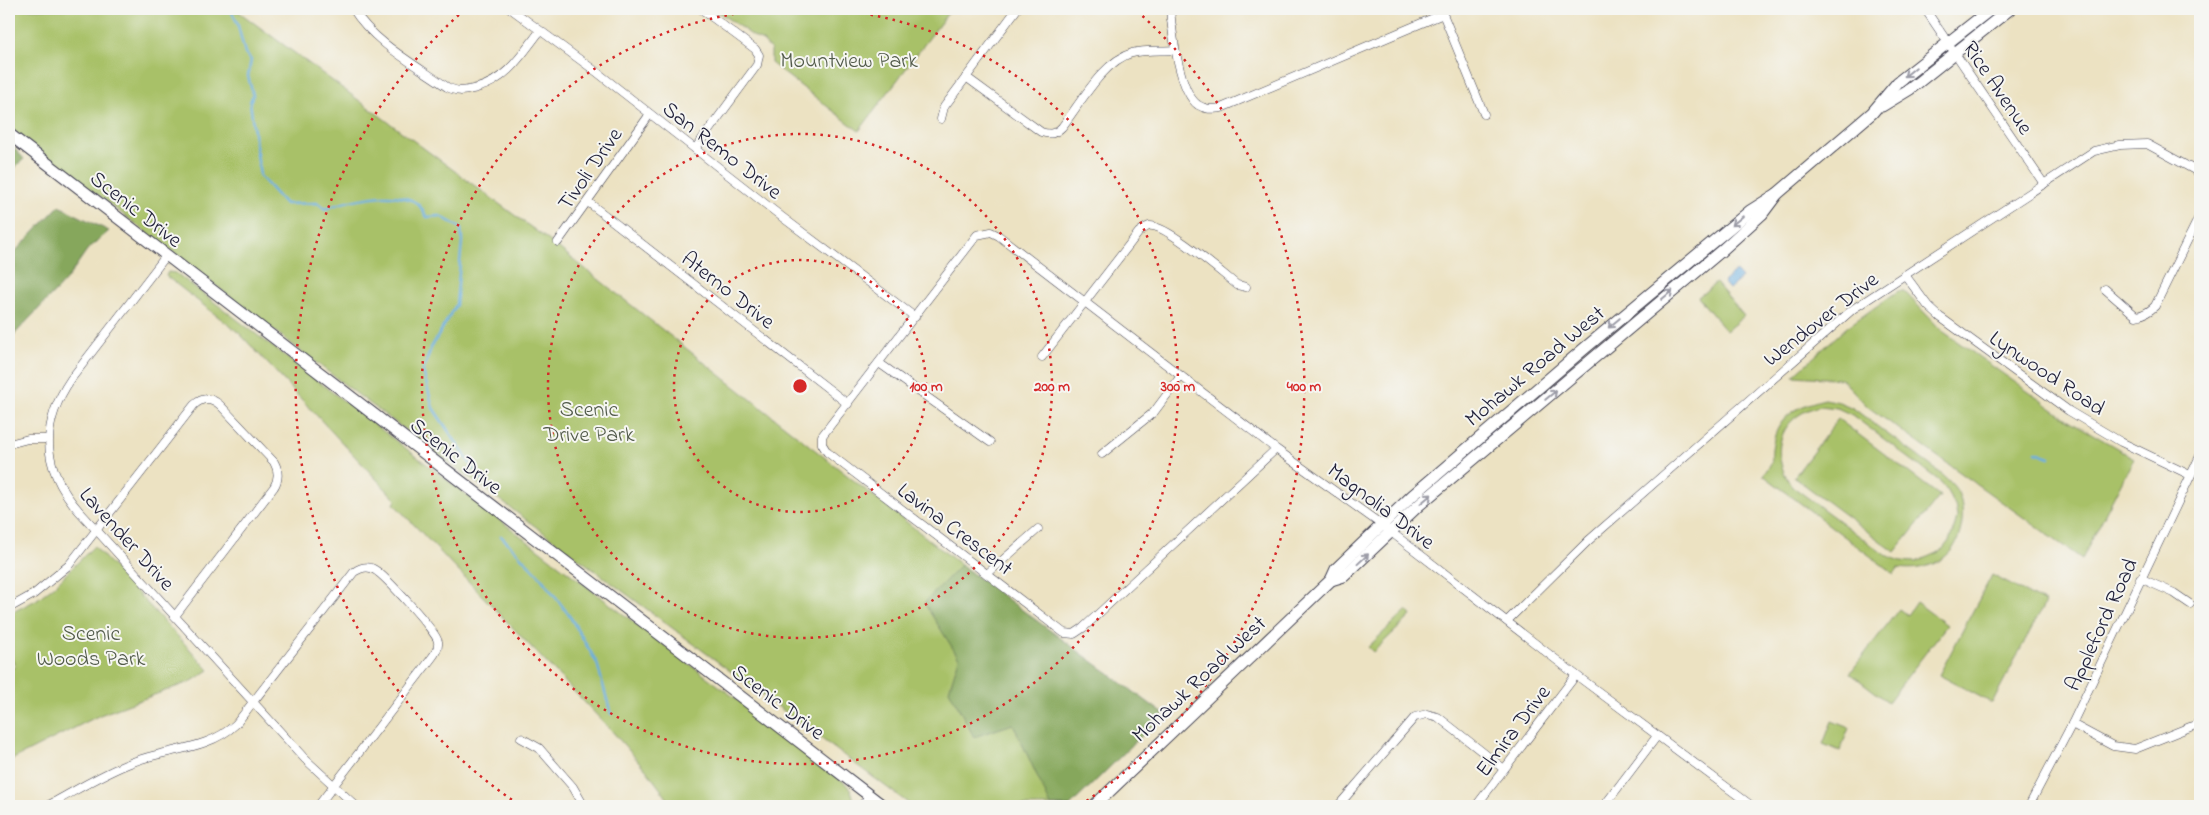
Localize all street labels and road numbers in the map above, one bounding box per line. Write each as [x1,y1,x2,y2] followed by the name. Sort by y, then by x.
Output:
[1953,35,2040,142] street label: Rice Avenue
[654,94,788,208] street label: San Remo Drive
[551,122,632,218] street label: Tivoli Drive
[82,164,188,257] street label: Scenic Drive
[673,244,781,338] street label: Aterno Drive
[1757,265,1887,376] street label: Wendover Drive
[1459,299,1613,436] street label: Mohawk Road West
[1981,324,2111,426] street label: Lynwood Road
[402,411,508,504] street label: Scenic Drive
[1319,456,1441,559] street label: Magnolia Drive
[889,476,1020,585] street label: Lavina Crescent
[70,481,181,599] street label: Lavender Drive
[2058,554,2147,697] street label: Appleford Road
[1125,609,1275,751] street label: Mohawk Road West
[724,658,831,749] street label: Scenic Drive
[1469,679,1560,785] street label: Elmira Drive

